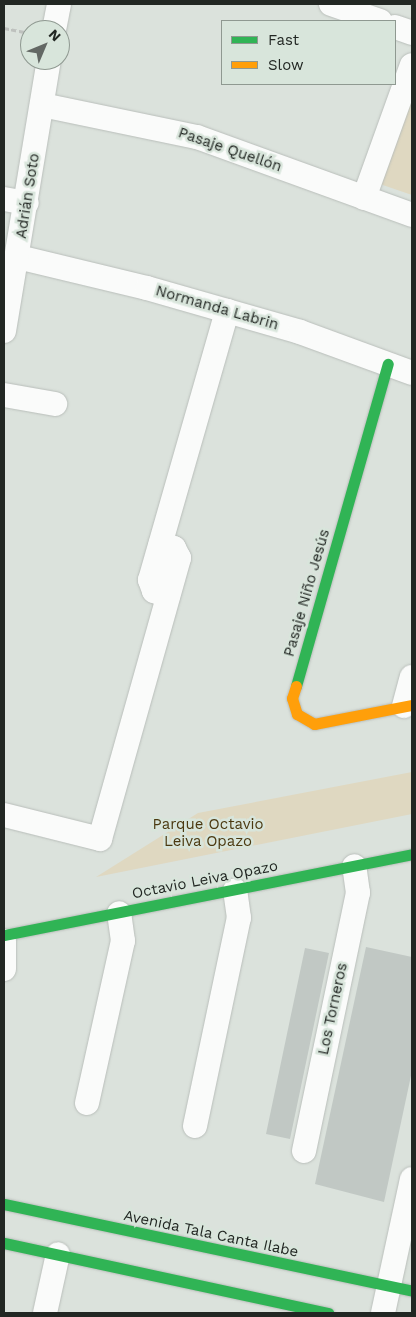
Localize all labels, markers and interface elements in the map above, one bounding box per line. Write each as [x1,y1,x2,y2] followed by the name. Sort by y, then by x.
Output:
[20,20,70,70] north arrow
[221,20,396,85] legend
[46,26,64,44] text: N
[268,31,299,49] text: Fast
[268,56,304,74] text: Slow
[176,124,284,176] street label: Pasaje Quellón
[12,152,44,240] street label: Adrián Soto
[153,282,281,334] street label: Normanda Labrin
[280,527,334,659] street label: Pasaje Niño Jesús
[153,815,263,850] park label: Parque Octavio Leiva Opazo
[130,857,280,903] street label: Octavio Leiva Opazo
[314,961,352,1057] street label: Los Torneros
[121,1207,301,1261] street label: Avenida Tala Canta Ilabe

